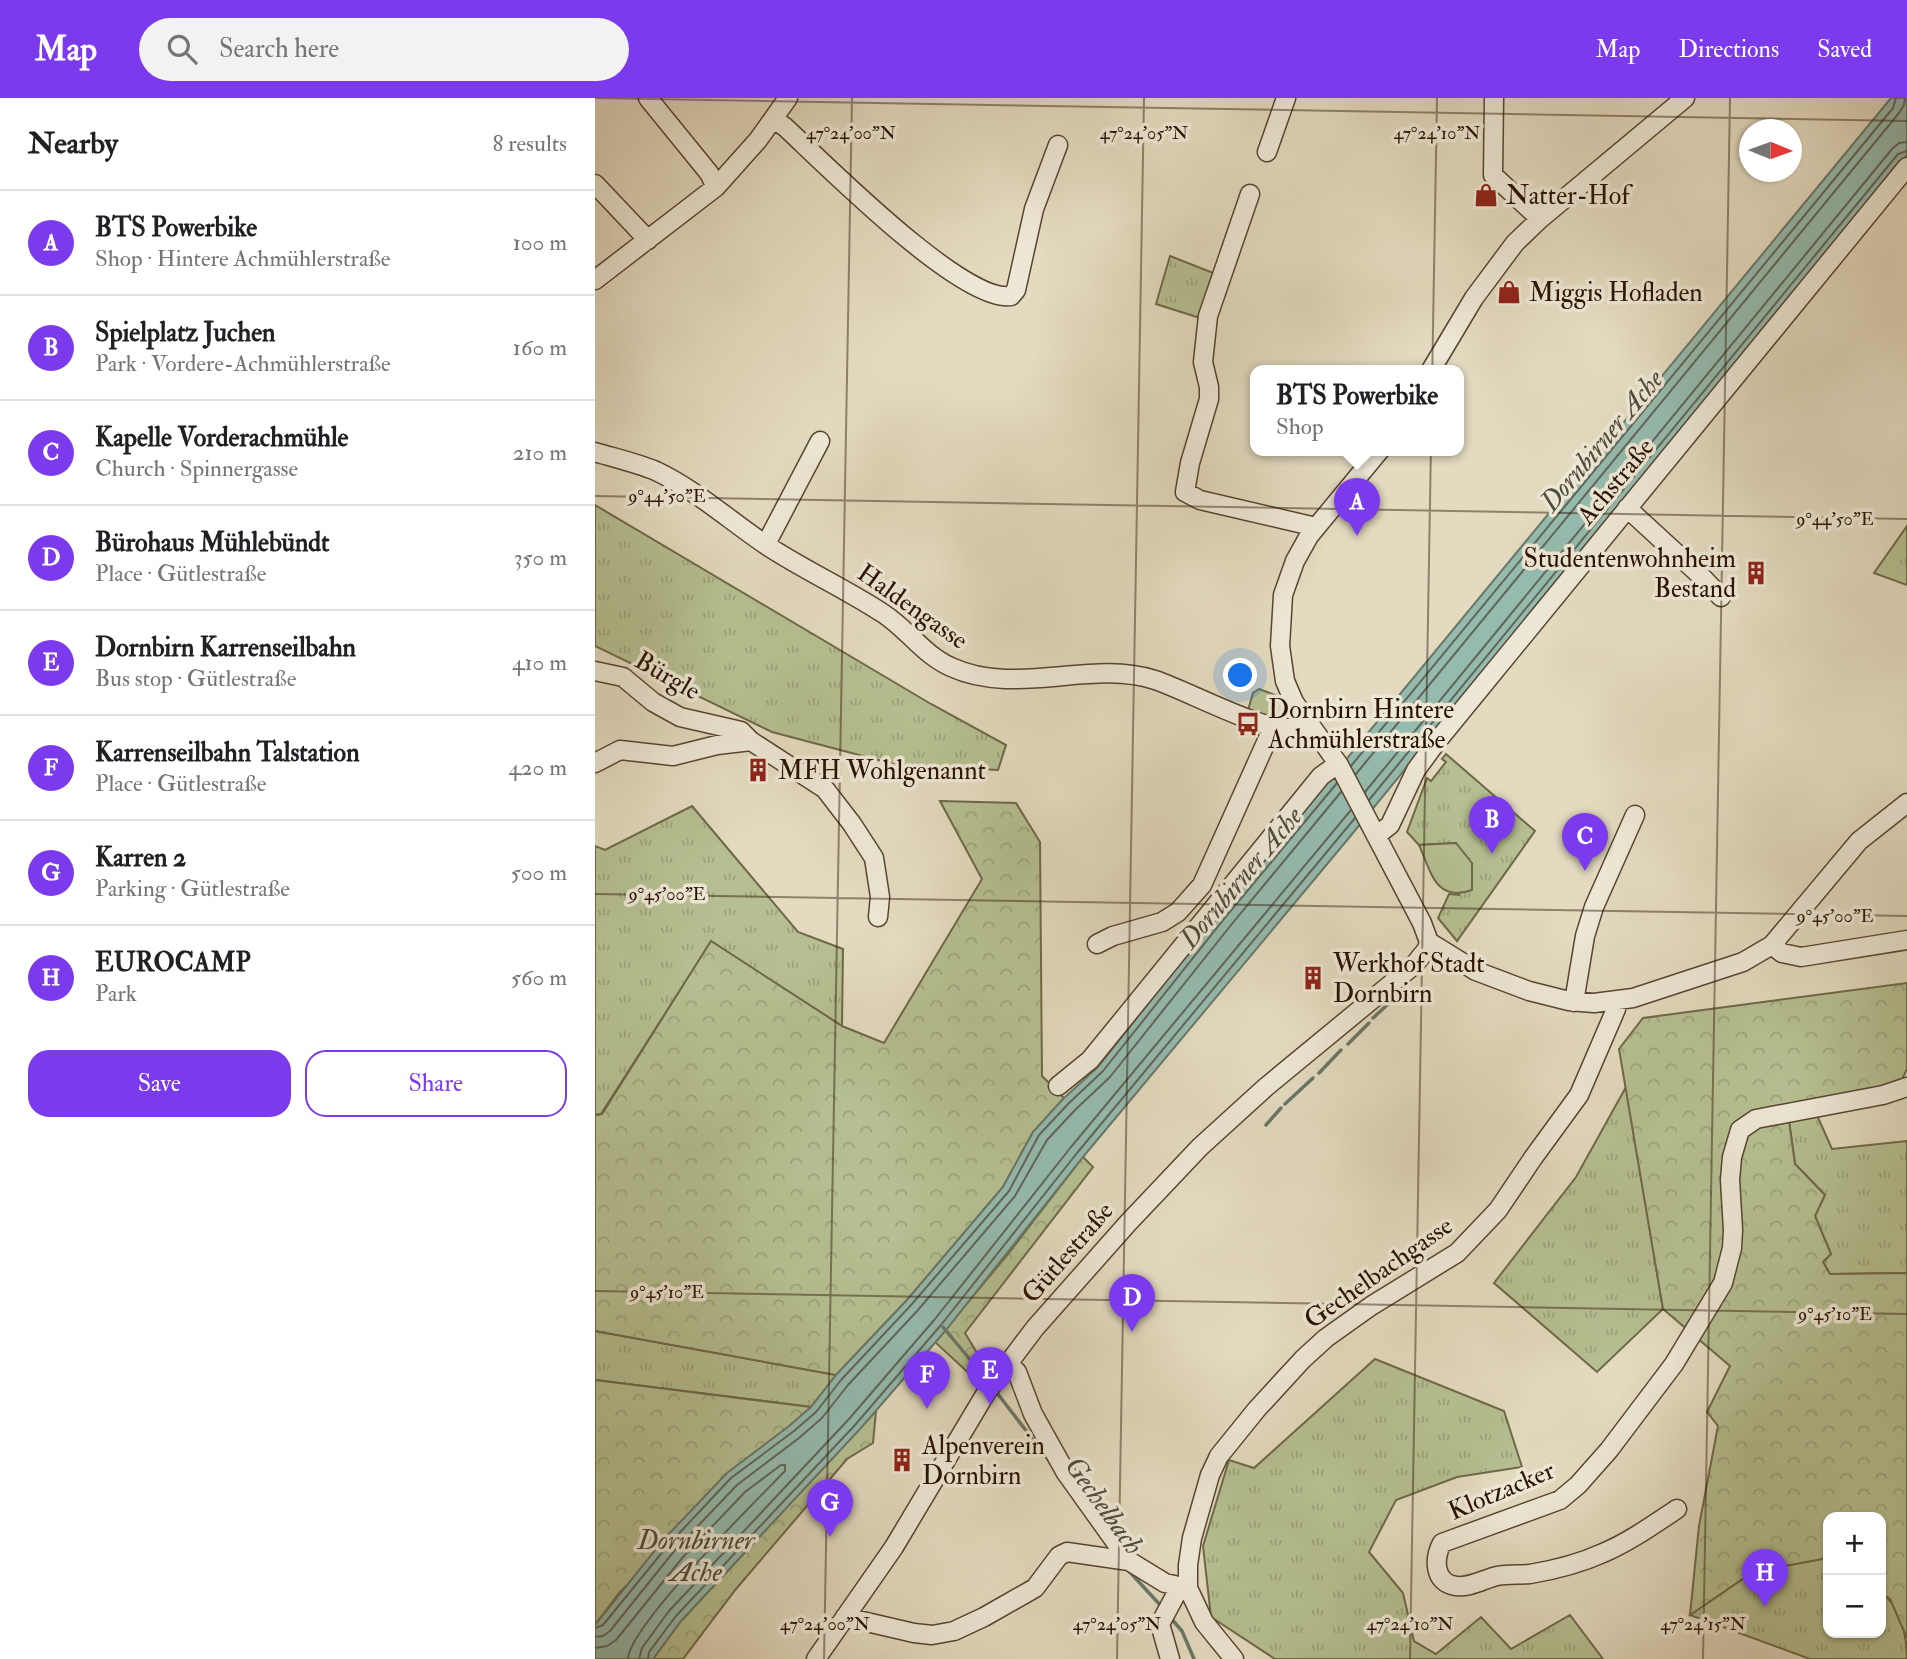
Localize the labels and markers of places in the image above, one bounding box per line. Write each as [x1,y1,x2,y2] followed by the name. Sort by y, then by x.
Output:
[1506,180,1633,212] place label: Natter-Hof
[1472,181,1500,209] shop icon: Natter-Hof
[1529,277,1703,309] place label: Miggis Hofladen
[1495,278,1523,306] shop icon: Miggis Hofladen
[1334,478,1380,536] pin: A
[1523,543,1736,605] place label: Studentenwohnheim Bestand
[1742,559,1770,587] building icon: Studentenwohnheim Bestand
[1267,694,1454,756] place label: Dornbirn Hintere Achmühlerstraße
[1234,710,1262,738] bus stop icon: Dornbirn Hintere Achmühlerstraße
[778,755,986,787] place label: MFH Wohlgenannt
[744,756,772,784] building icon: MFH Wohlgenannt
[1469,796,1515,854] pin: B
[1562,813,1608,871] pin: C
[1332,948,1485,1010] place label: Werkhof Stadt Dornbirn
[1299,964,1327,992] building icon: Werkhof Stadt Dornbirn
[1109,1274,1155,1332] pin: D
[967,1347,1013,1405] pin: E
[904,1351,950,1409] pin: F
[921,1430,1045,1492] place label: Alpenverein Dornbirn
[888,1446,916,1474] building icon: Alpenverein Dornbirn
[807,1479,853,1537] pin: G
[1742,1549,1788,1607] pin: H

